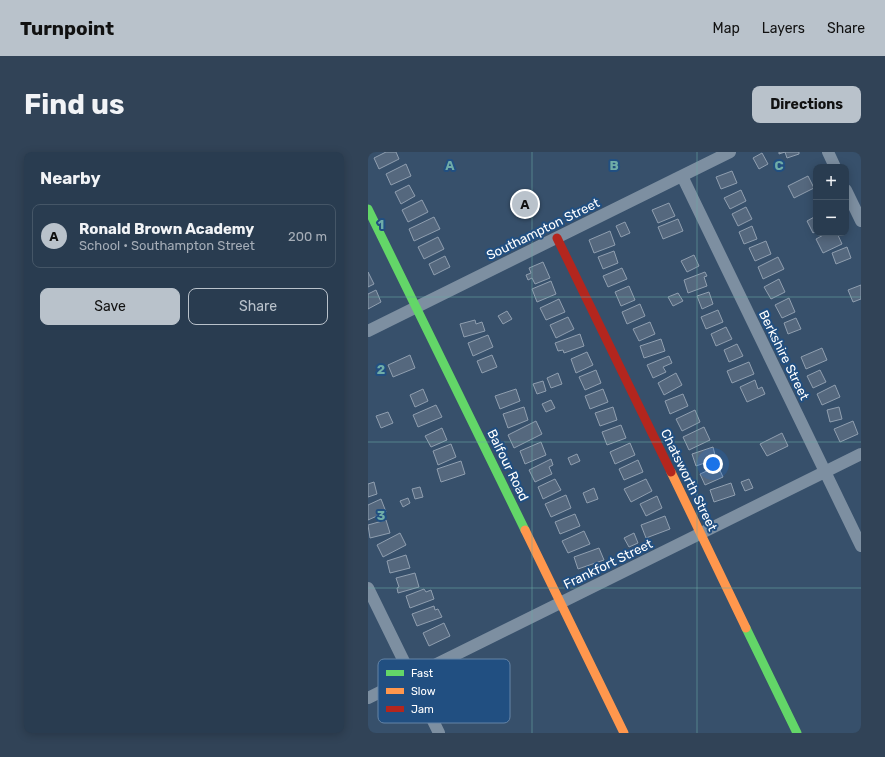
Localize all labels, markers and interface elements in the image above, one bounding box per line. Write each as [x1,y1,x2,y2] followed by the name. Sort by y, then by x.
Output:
[20,17,114,40] text: Turnpoint
[713,20,740,37] text: Map
[762,20,805,37] text: Layers
[827,20,865,37] text: Share
[752,86,861,123] button: Directions
[24,88,124,121] text: Find us
[445,158,455,173] text: A
[609,158,619,173] text: B
[774,158,784,173] text: C
[813,164,849,236] map controls
[813,164,849,200] button: +
[40,168,101,188] text: Nearby
[512,189,538,219] pin: A
[484,195,602,263] street label: Southampton Street
[813,200,849,236] button: −
[378,217,384,232] text: 1
[79,220,254,238] text: Ronald Brown Academy
[49,229,59,244] text: A
[288,229,327,244] text: 200 m
[79,238,255,253] text: School · Southampton Street
[40,288,180,325] button: Save
[188,288,328,325] button: Share
[756,308,812,402] street label: Berkshire Street
[377,362,385,377] text: 2
[484,427,532,503] street label: Balfour Road
[658,427,720,533] street label: Chatsworth Street
[703,454,723,474] your location
[377,508,386,523] text: 3
[561,536,655,592] street label: Frankfort Street
[378,659,510,723] legend
[411,667,434,680] text: Fast
[411,685,436,698] text: Slow
[411,703,434,716] text: Jam

